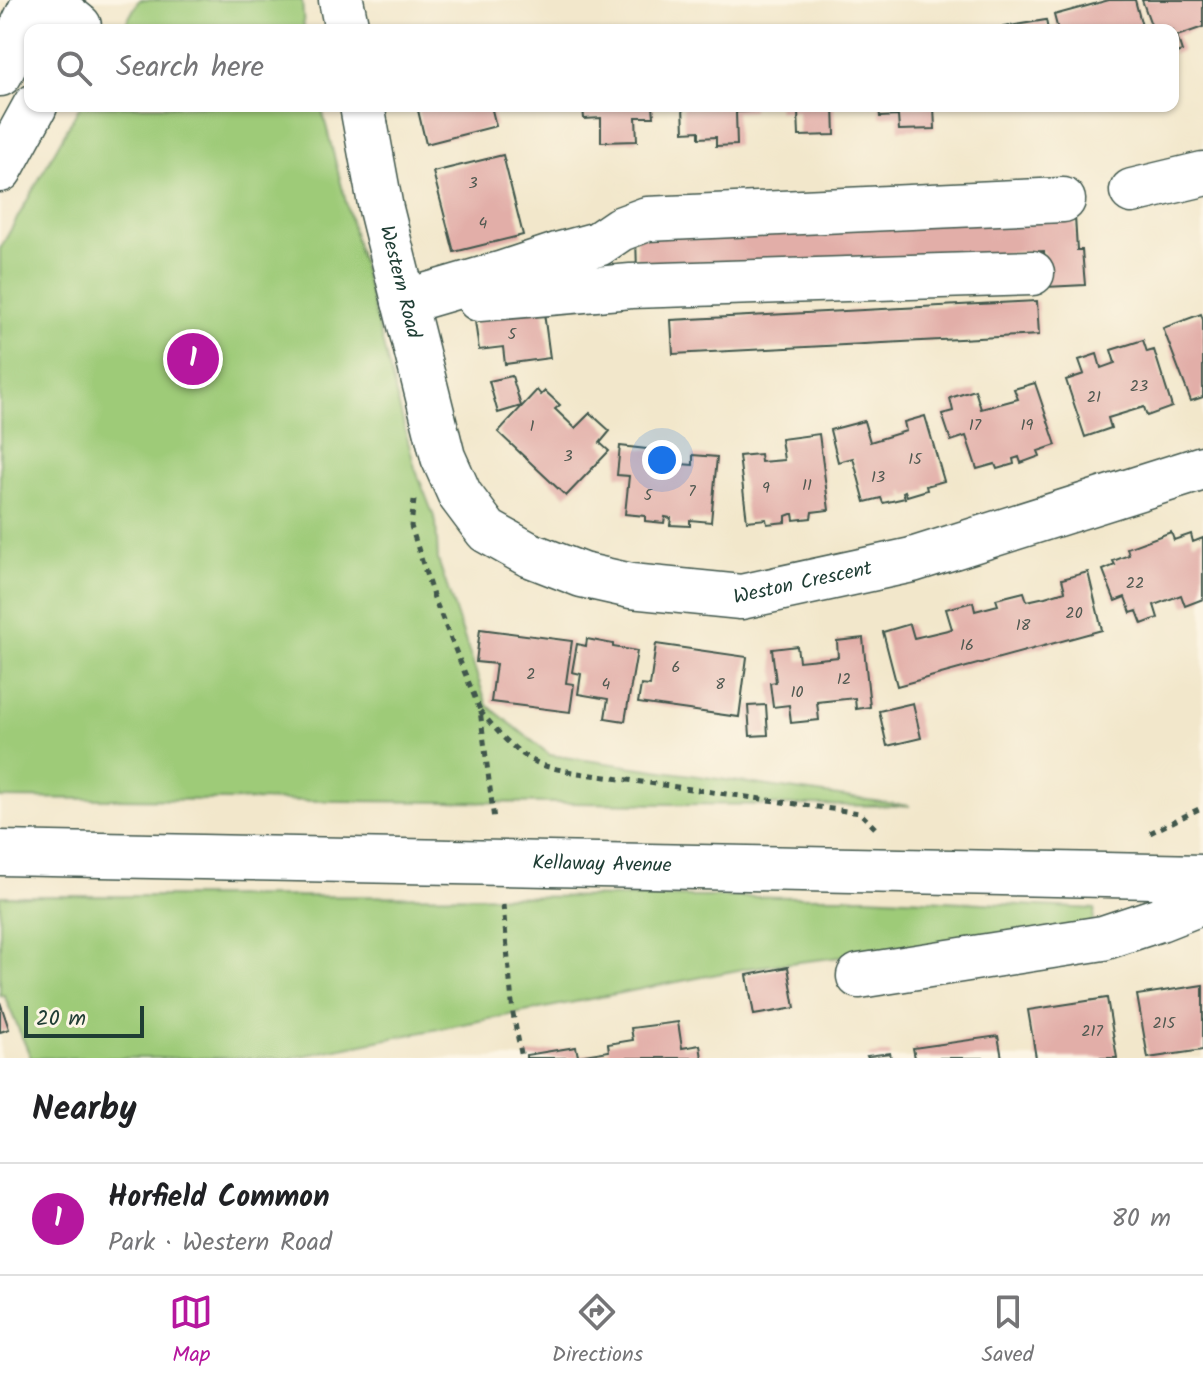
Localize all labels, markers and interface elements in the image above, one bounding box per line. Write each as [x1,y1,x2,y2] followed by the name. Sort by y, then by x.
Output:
[24,24,1179,112] search box
[116,44,264,92] text: Search here
[52,46,96,90] icon: search
[468,171,478,196] house number: 3
[479,211,488,236] house number: 4
[370,222,429,343] street label: Western Road
[508,322,518,347] house number: 5
[167,329,219,389] pin: 1
[1130,374,1148,399] house number: 23
[1087,385,1101,410] house number: 21
[969,413,982,438] house number: 17
[1021,413,1034,438] house number: 19
[529,414,535,439] house number: 1
[642,440,682,480] your location
[563,444,573,469] house number: 3
[908,447,923,472] house number: 15
[871,465,885,490] house number: 13
[802,473,812,498] house number: 11
[762,476,770,501] house number: 9
[688,479,696,504] house number: 7
[644,483,654,508] house number: 5
[730,553,875,614] street label: Weston Crescent
[1126,571,1144,596] house number: 22
[1065,601,1083,626] house number: 20
[1016,613,1031,638] house number: 18
[960,633,974,658] house number: 16
[672,655,680,680] house number: 6
[526,662,536,687] house number: 2
[837,667,851,692] house number: 12
[602,672,611,697] house number: 4
[715,672,725,697] house number: 8
[790,680,804,705] house number: 10
[532,848,672,882] street label: Kellaway Avenue
[24,1002,144,1038] scale bar
[36,1002,86,1037] text: 20 m
[1153,1011,1177,1036] house number: 215
[1081,1019,1103,1044] house number: 217
[32,1083,137,1137] text: Nearby
[108,1174,330,1222] text: Horfield Common
[54,1198,62,1240] text: 1
[1111,1198,1171,1240] text: 80 m
[108,1222,332,1264] text: Park · Western Road
[169,1290,213,1373] tab: Map
[552,1290,643,1373] tab: Directions
[982,1290,1034,1373] tab: Saved

